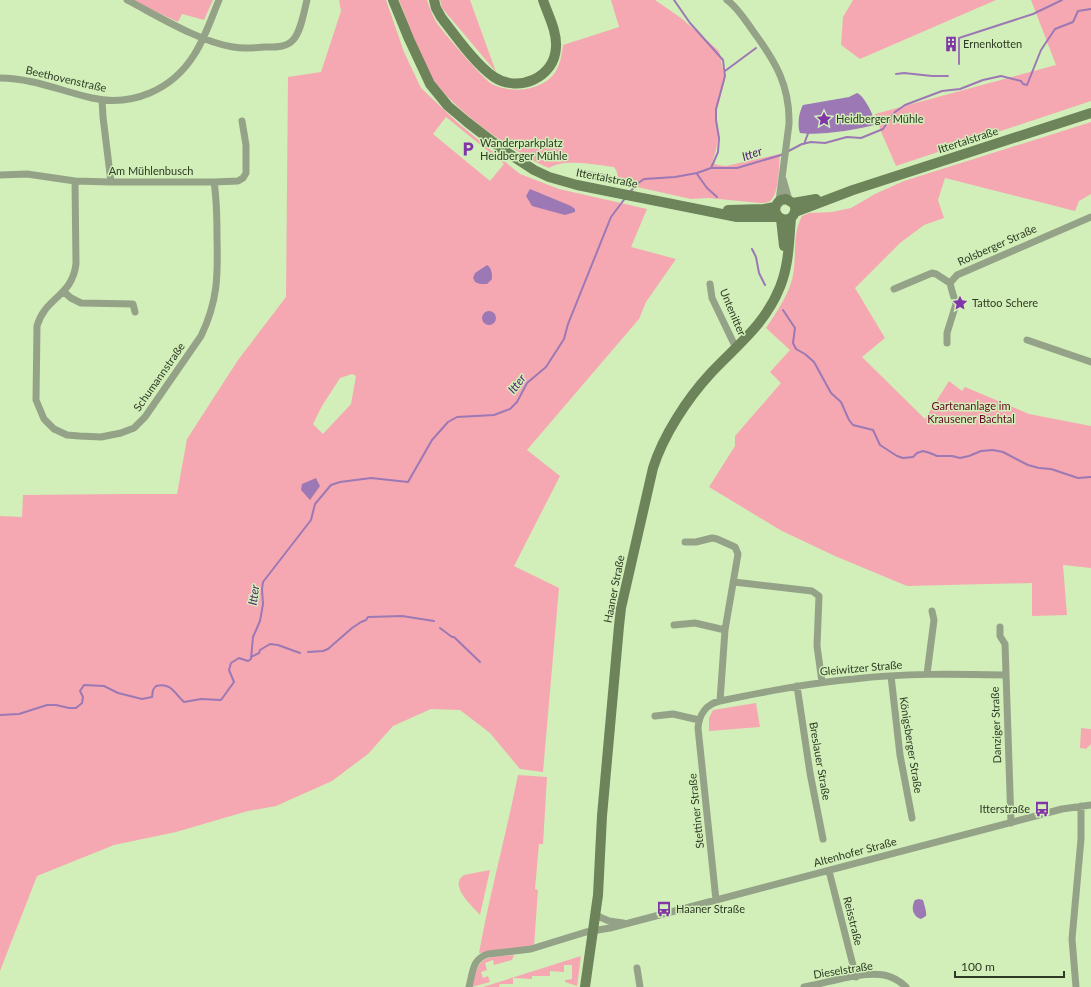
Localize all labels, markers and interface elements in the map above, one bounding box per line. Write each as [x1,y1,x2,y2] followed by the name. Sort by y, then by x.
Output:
[942,35,960,53] building icon: Ernenkotten
[963,37,1022,50] place label: Ernenkotten
[24,63,108,94] street label: Beethovenstraße
[815,110,833,128] place icon: Heidberger Mühle
[836,112,924,125] place label: Heidberger Mühle
[936,124,1000,155] street label: Ittertalstraße
[480,136,568,162] place label: Wanderparkplatz Heidberger Mühle
[459,140,477,158] parking icon: Wanderparkplatz Heidberger Mühle
[740,143,765,164] water label: Itter
[109,164,193,177] street label: Am Mühlenbusch
[575,165,639,190] street label: Ittertalstraße
[955,221,1039,268] street label: Rolsberger Straße
[718,286,749,337] street label: Untenitter
[951,294,969,312] place icon: Tattoo Schere
[972,296,1038,309] place label: Tattoo Schere
[130,340,187,413] street label: Schumannstraße
[504,370,529,396] water label: Itter
[927,399,1015,425] park label: Gartenanlage im Krausener Bachtal
[601,554,627,624] street label: Haaner Straße
[245,583,262,606] water label: Itter
[819,657,903,678] street label: Gleiwitzer Straße
[988,686,1003,764] street label: Danziger Straße
[897,696,926,794] street label: Königsberger Straße
[807,721,834,801] street label: Breslauer Straße
[685,773,706,849] street label: Stettiner Straße
[1033,800,1051,818] bus stop icon: Itterstraße
[980,802,1030,815] place label: Itterstraße
[812,834,898,869] street label: Altenhofer Straße
[841,895,866,947] street label: Reisstraße
[655,900,673,918] bus stop icon: Haaner Straße
[676,902,745,915] place label: Haaner Straße
[955,953,1064,979] scale bar
[812,958,874,981] street label: Dieselstraße
[961,959,995,974] text: 100 m

